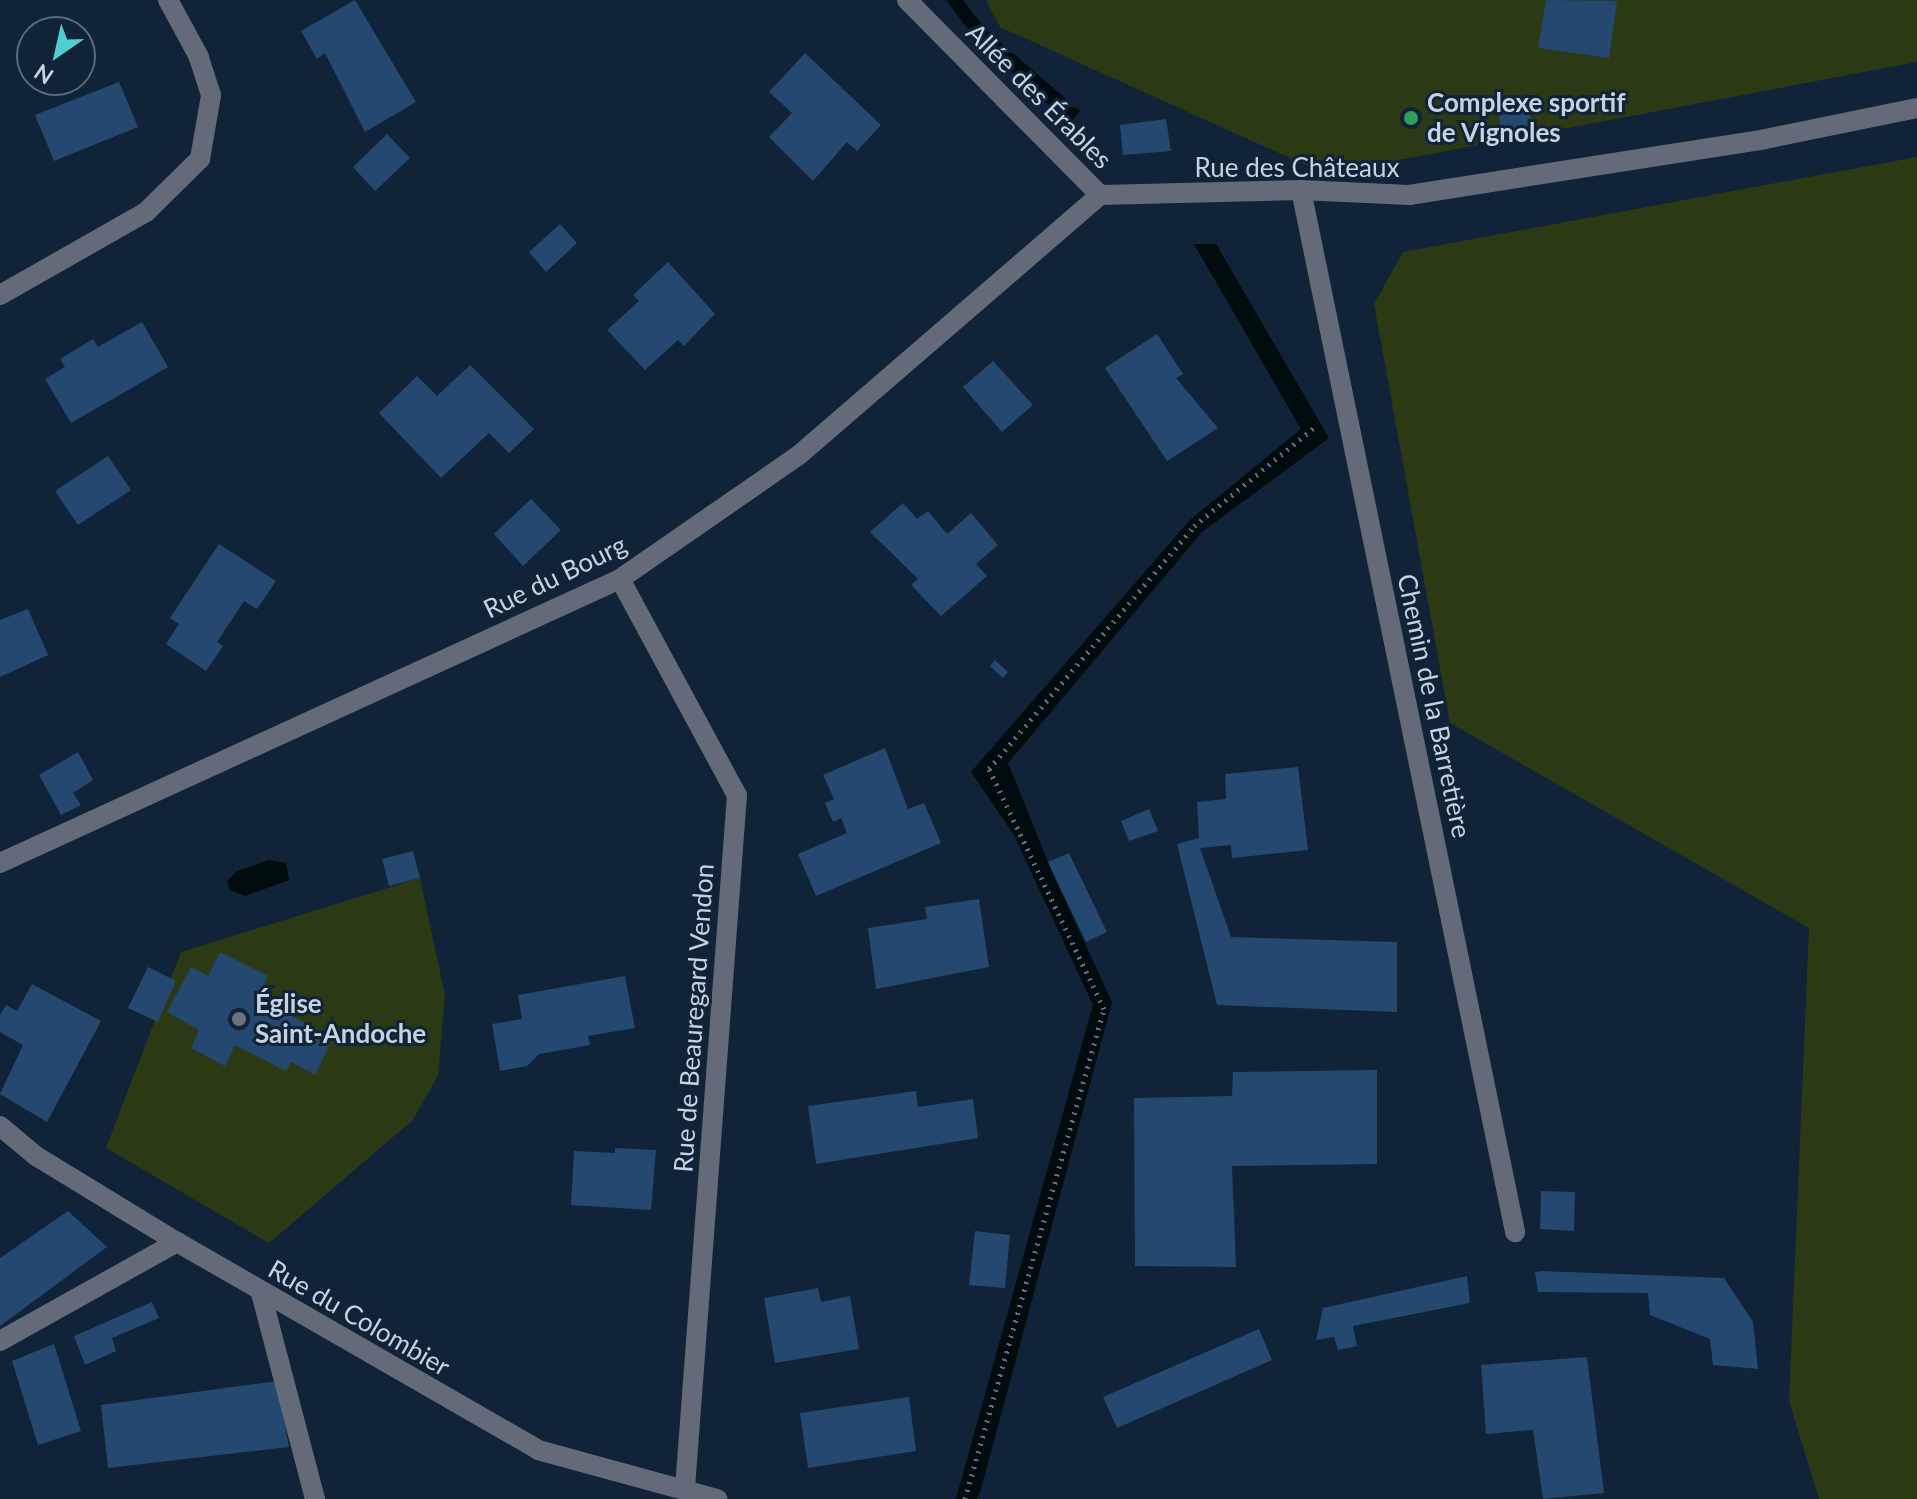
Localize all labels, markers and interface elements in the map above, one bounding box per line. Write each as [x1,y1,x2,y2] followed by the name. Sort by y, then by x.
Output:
[16,16,96,96] north arrow
[960,17,1118,175] street label: Allée des Érables
[29,59,58,91] text: N
[1427,87,1626,148] place label: Complexe sportif de Vignoles
[1402,109,1420,127] marker: Complexe sportif de Vignoles
[1195,152,1399,184] street label: Rue des Châteaux
[479,529,631,625] street label: Rue du Bourg
[1391,571,1477,841] street label: Chemin de la Barretière
[668,862,720,1174] street label: Rue de Beauregard Vendon
[255,988,426,1050] place label: Église Saint-Andoche
[230,1010,248,1028] marker: Église Saint-Andoche
[263,1253,455,1383] street label: Rue du Colombier

